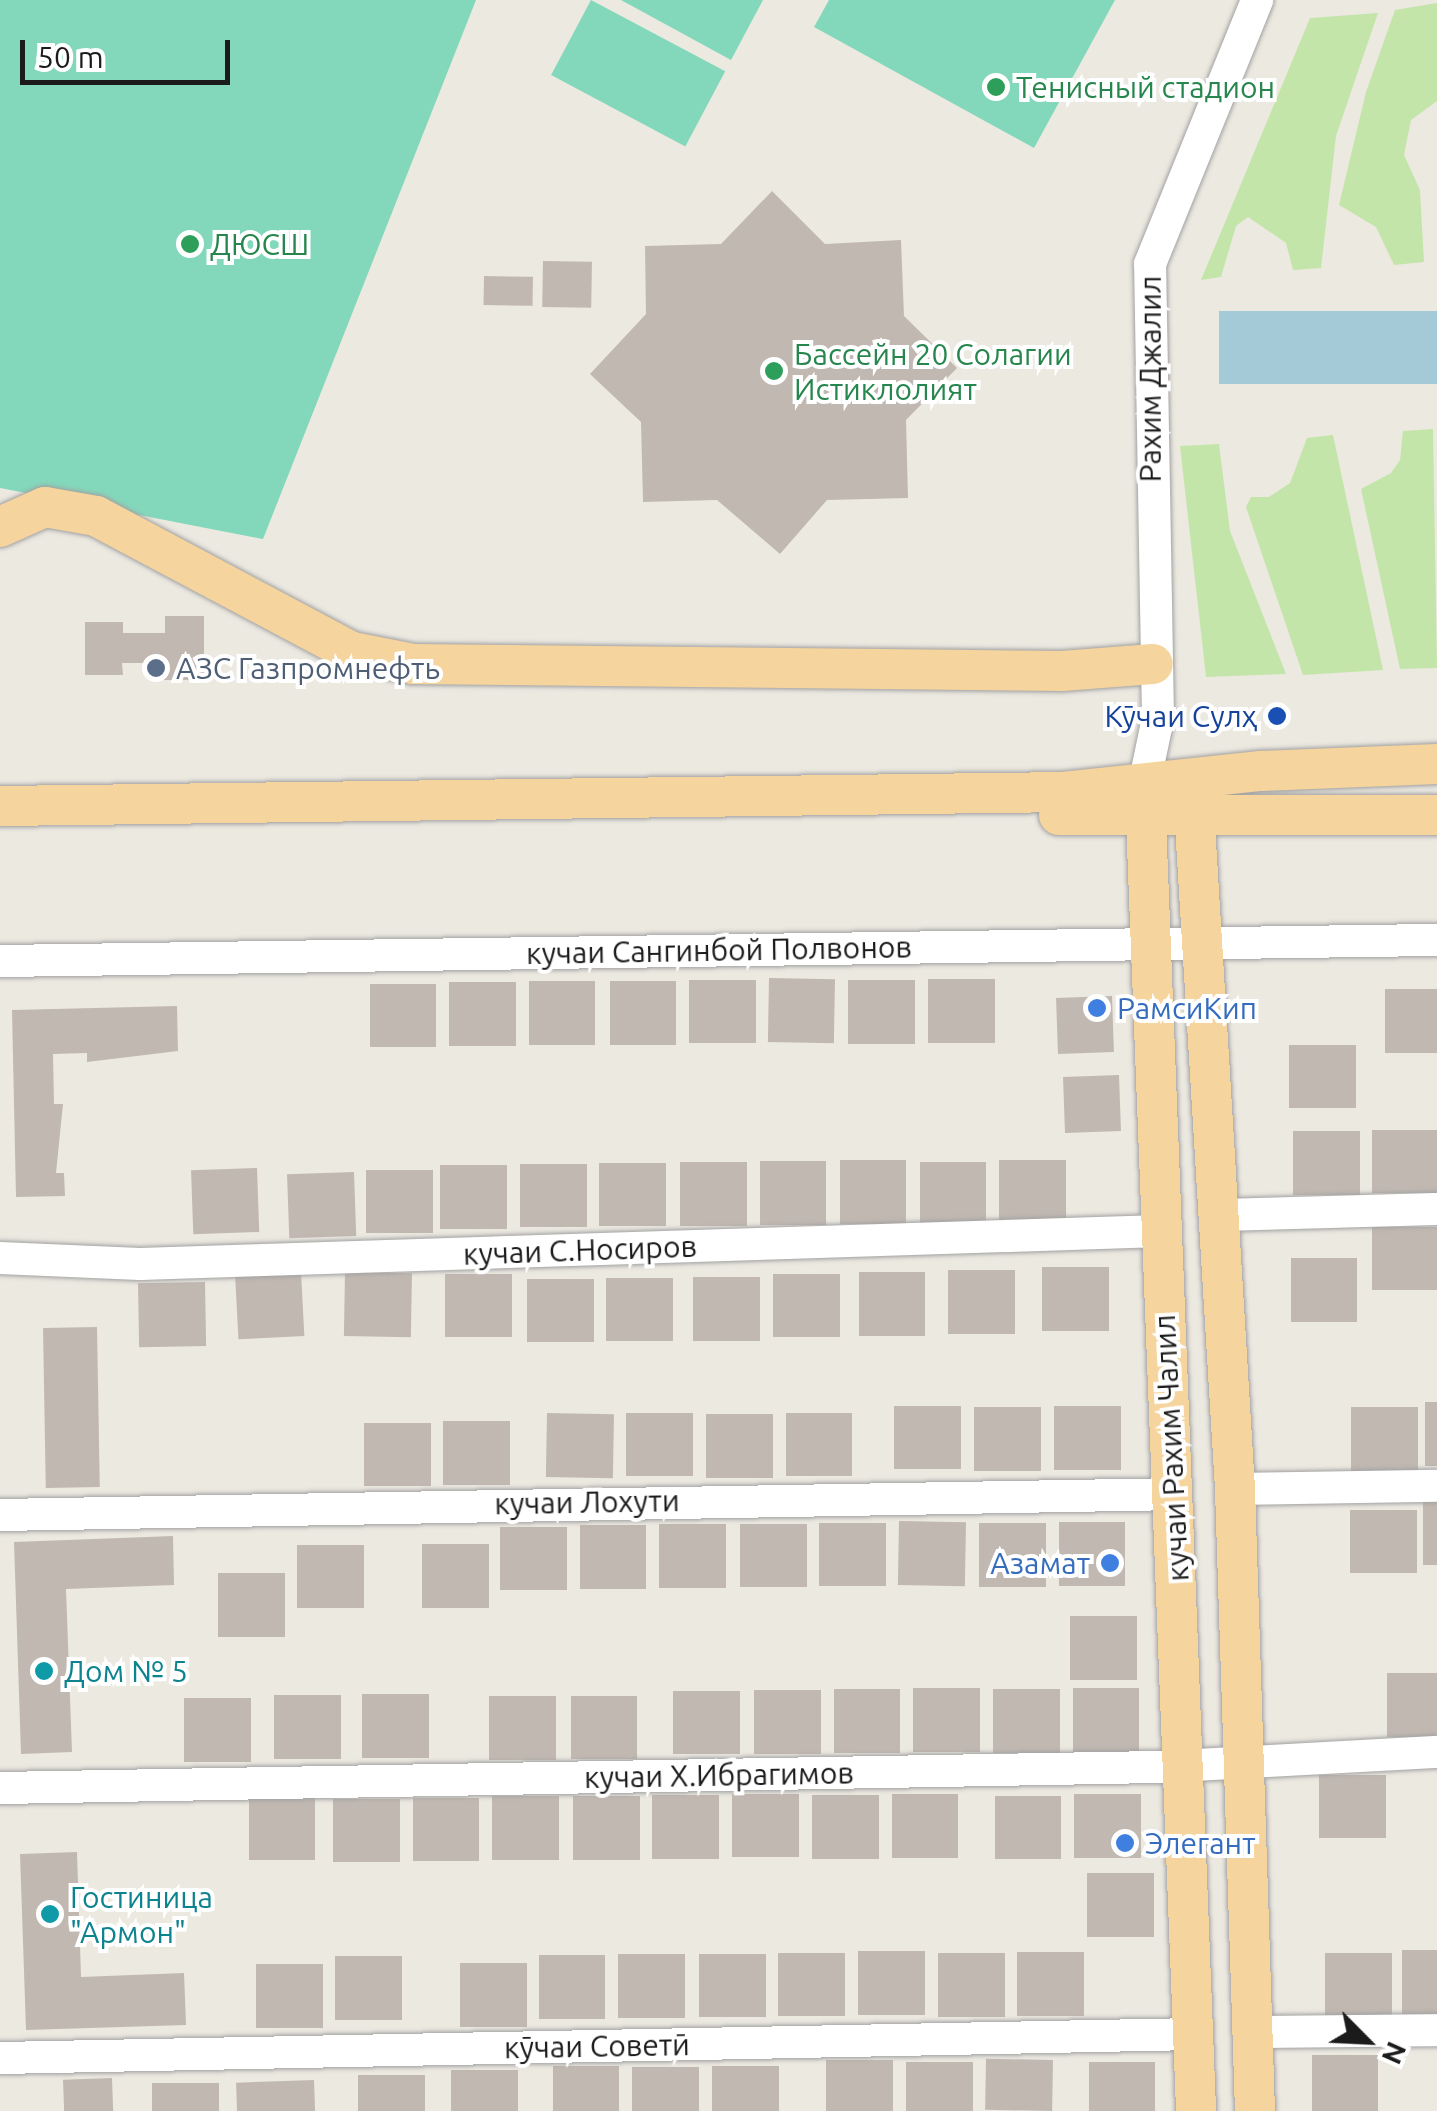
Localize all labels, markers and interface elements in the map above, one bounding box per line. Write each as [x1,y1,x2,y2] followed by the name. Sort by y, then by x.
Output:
[25,20,235,82] scale bar
[37,40,104,74] text: 50 m
[1016,69,1275,105] place label: Тенисный стадион
[985,76,1007,98] marker: Тенисный стадион
[210,226,309,262] place label: ДЮСШ
[179,233,201,255] marker: ДЮСШ
[1132,276,1168,482] street label: Рахим Джалил
[794,336,1072,406] place label: Бассейн 20 Солагии Истиклолият
[763,360,785,382] marker: Бассейн 20 Солагии Истиклолият
[176,650,440,686] place label: АЗС Газпромнефть
[145,657,167,679] marker: АЗС Газпромнефть
[1104,698,1257,734] place label: Кӯчаи Сулҳ
[1266,705,1288,727] marker: Кӯчаи Сулҳ
[526,929,912,971] street label: кучаи Сангинбой Полвонов
[1117,990,1257,1026] place label: РамсиКип
[1086,997,1108,1019] marker: РамсиКип
[462,1228,698,1272] street label: кучаи С.Носиров
[1146,1314,1196,1582] street label: кучаи Рахим Чалил
[494,1482,680,1522] street label: кучаи Лохути
[990,1545,1090,1581] place label: Азамат
[1099,1552,1121,1574] marker: Азамат
[64,1653,188,1689] place label: Дом № 5
[33,1660,55,1682] marker: Дом № 5
[584,1755,854,1795] street label: кучаи Х.Ибрагимов
[1145,1825,1255,1861] place label: Элегант
[1114,1832,1136,1854] marker: Элегант
[70,1879,213,1950] place label: Гостиница "Армон"
[39,1903,61,1925] marker: Гостиница "Армон"
[1317,1991,1417,2091] north arrow
[504,2026,690,2066] street label: кӯчаи Советӣ
[1376,2038,1413,2069] text: N

